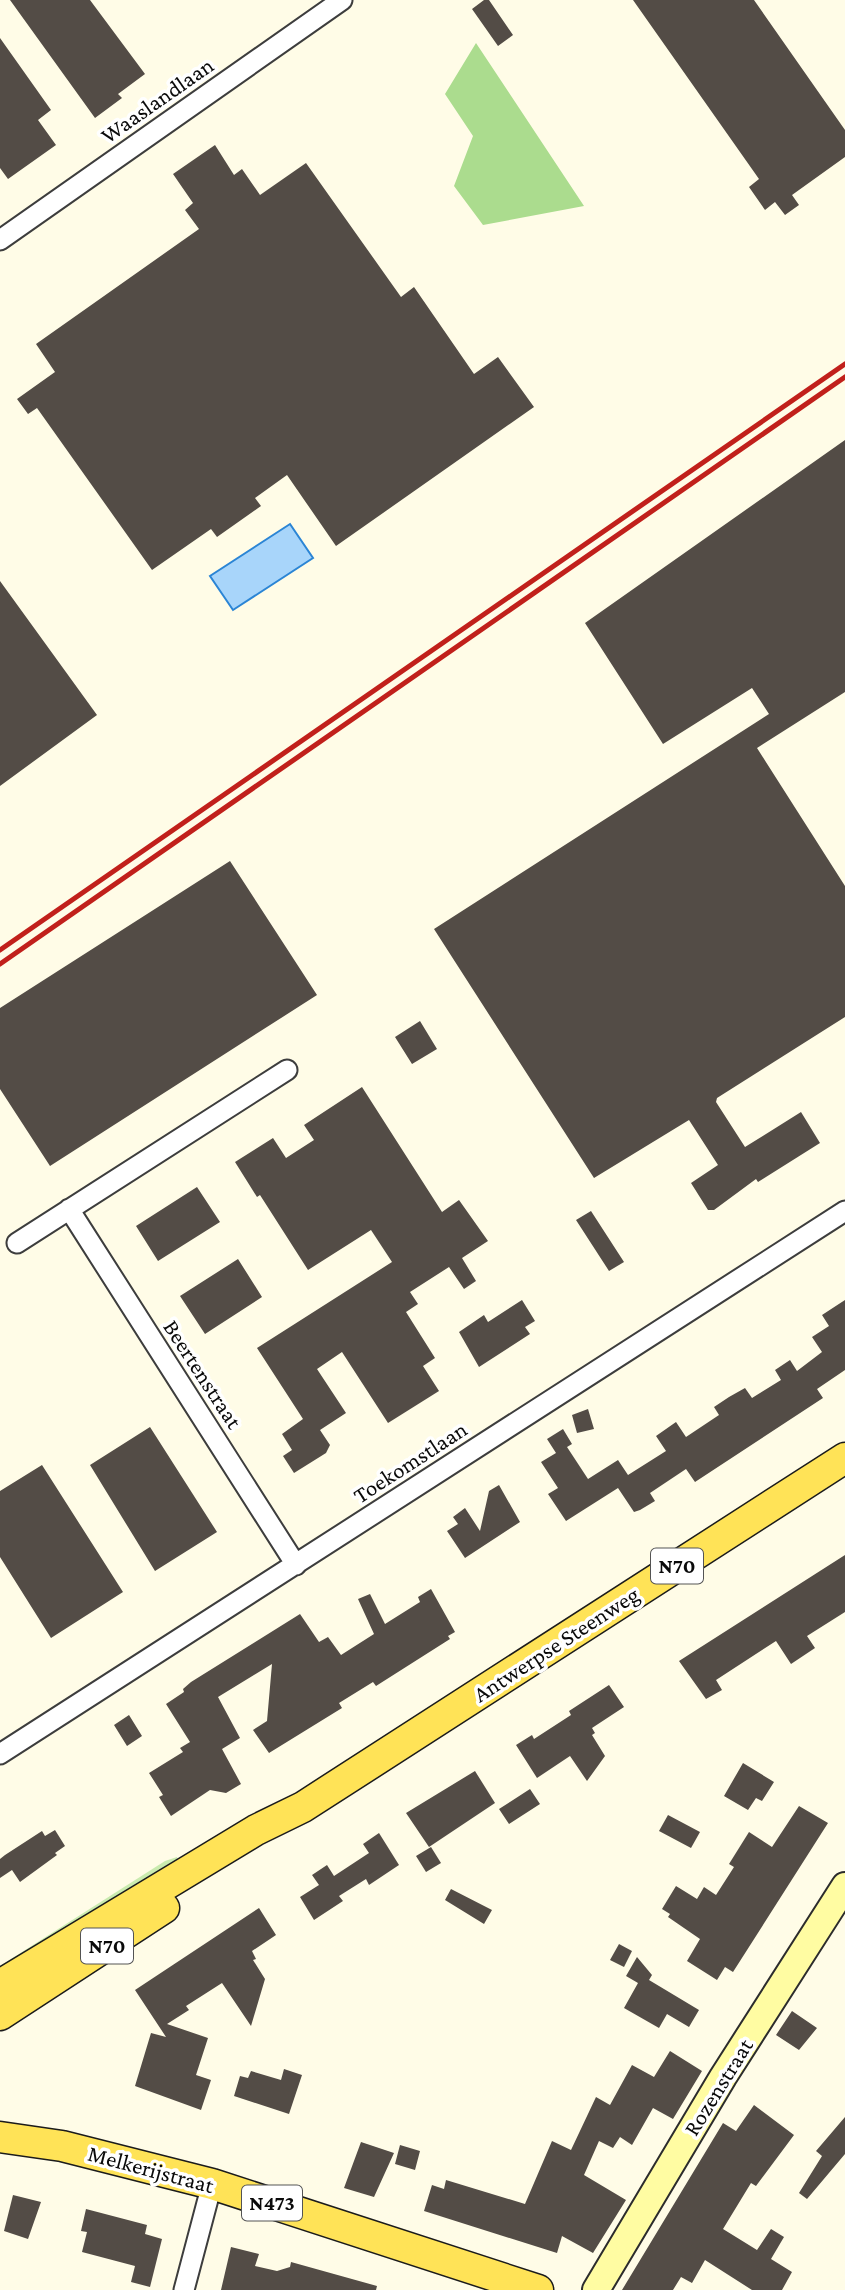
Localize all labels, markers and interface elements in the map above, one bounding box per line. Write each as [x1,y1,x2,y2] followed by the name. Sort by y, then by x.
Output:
[96,52,218,148] street label: Waaslandlaan
[158,1315,248,1433] street label: Beertenstraat
[348,1416,472,1508] street label: Toekomstlaan
[651,1548,703,1584] road number: N70
[468,1581,644,1707] street label: Antwerpse Steenweg
[81,1928,133,1964] road number: N70
[678,2033,758,2140] street label: Rozenstraat
[85,2140,217,2198] street label: Melkerijstraat
[242,2186,302,2220] road number: N473

